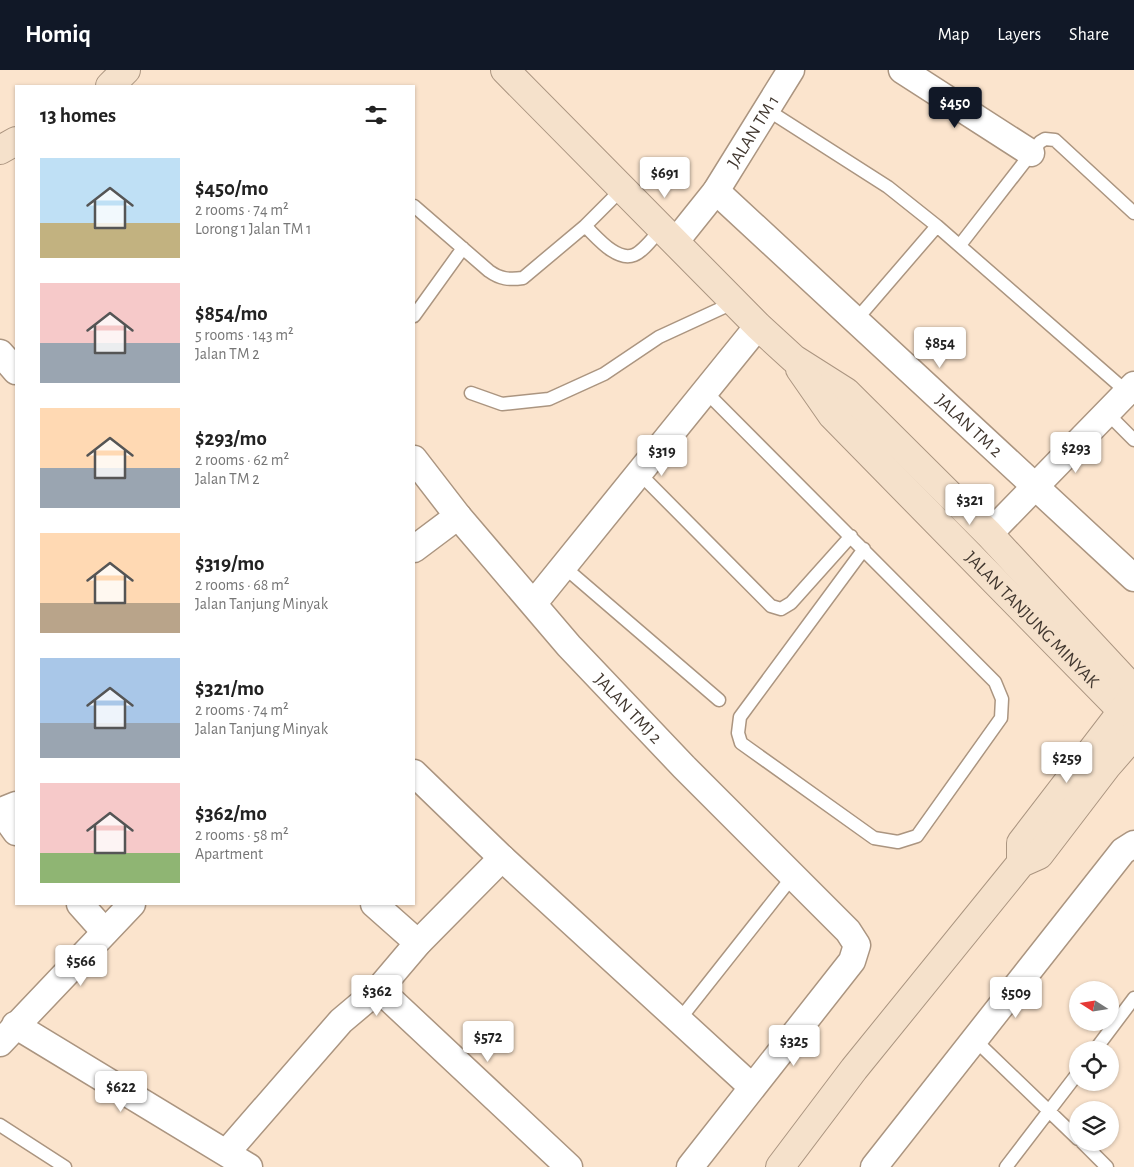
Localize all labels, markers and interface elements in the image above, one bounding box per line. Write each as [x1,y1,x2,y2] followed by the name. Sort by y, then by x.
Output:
[25,23,91,47] text: Homiq
[938,26,969,44] text: Map
[997,26,1041,44] text: Layers
[1069,26,1109,44] text: Share
[925,87,985,129] pin: $450
[725,93,783,171] street label: JALAN TM 1
[940,95,970,111] text: $450
[362,101,390,129] icon: filters
[40,105,116,126] text: 13 homes
[635,156,695,199] pin: $691
[651,165,679,181] text: $691
[80,178,140,238] icon: home
[195,178,268,199] text: $450/mo
[195,202,289,218] text: 2 rooms · 74 m²
[195,221,312,237] text: Lorong 1 Jalan TM 1
[80,303,140,363] icon: home
[195,303,268,324] text: $854/mo
[910,326,970,369] pin: $854
[195,327,294,343] text: 5 rooms · 143 m²
[925,335,955,351] text: $854
[195,346,260,362] text: Jalan TM 2
[932,391,1005,461] street label: JALAN TM 2
[80,428,140,488] icon: home
[195,428,267,449] text: $293/mo
[1046,432,1106,474] pin: $293
[632,434,692,477] pin: $319
[1061,440,1091,456] text: $293
[648,443,676,459] text: $319
[195,452,289,468] text: 2 rooms · 62 m²
[195,471,260,487] text: Jalan TM 2
[940,484,1000,526] pin: $321
[956,492,984,508] text: $321
[961,548,1102,691] street label: JALAN TANJUNG MINYAK
[80,553,140,613] icon: home
[195,553,265,574] text: $319/mo
[195,577,289,593] text: 2 rooms · 68 m²
[195,596,328,612] text: Jalan Tanjung Minyak
[590,671,665,748] street label: JALAN TMJ 2
[80,678,140,738] icon: home
[195,678,264,699] text: $321/mo
[195,702,289,718] text: 2 rooms · 74 m²
[195,721,328,737] text: Jalan Tanjung Minyak
[1037,742,1097,784] pin: $259
[1052,750,1082,766] text: $259
[80,803,140,863] icon: home
[195,803,267,824] text: $362/mo
[195,827,289,843] text: 2 rooms · 58 m²
[195,846,263,862] text: Apartment
[51,944,111,987] pin: $566
[66,953,96,969] text: $566
[347,974,407,1017] pin: $362
[986,976,1046,1019] pin: $509
[1069,981,1119,1031] north arrow
[1069,981,1119,1151] map controls
[362,983,392,999] text: $362
[1001,985,1031,1001] text: $509
[458,1020,518,1063] pin: $572
[764,1024,824,1067] pin: $325
[474,1029,502,1045] text: $572
[780,1033,808,1049] text: $325
[1069,1041,1119,1091] button: locate
[91,1070,151,1113] pin: $622
[106,1079,136,1095] text: $622
[1069,1101,1119,1151] button: layers

